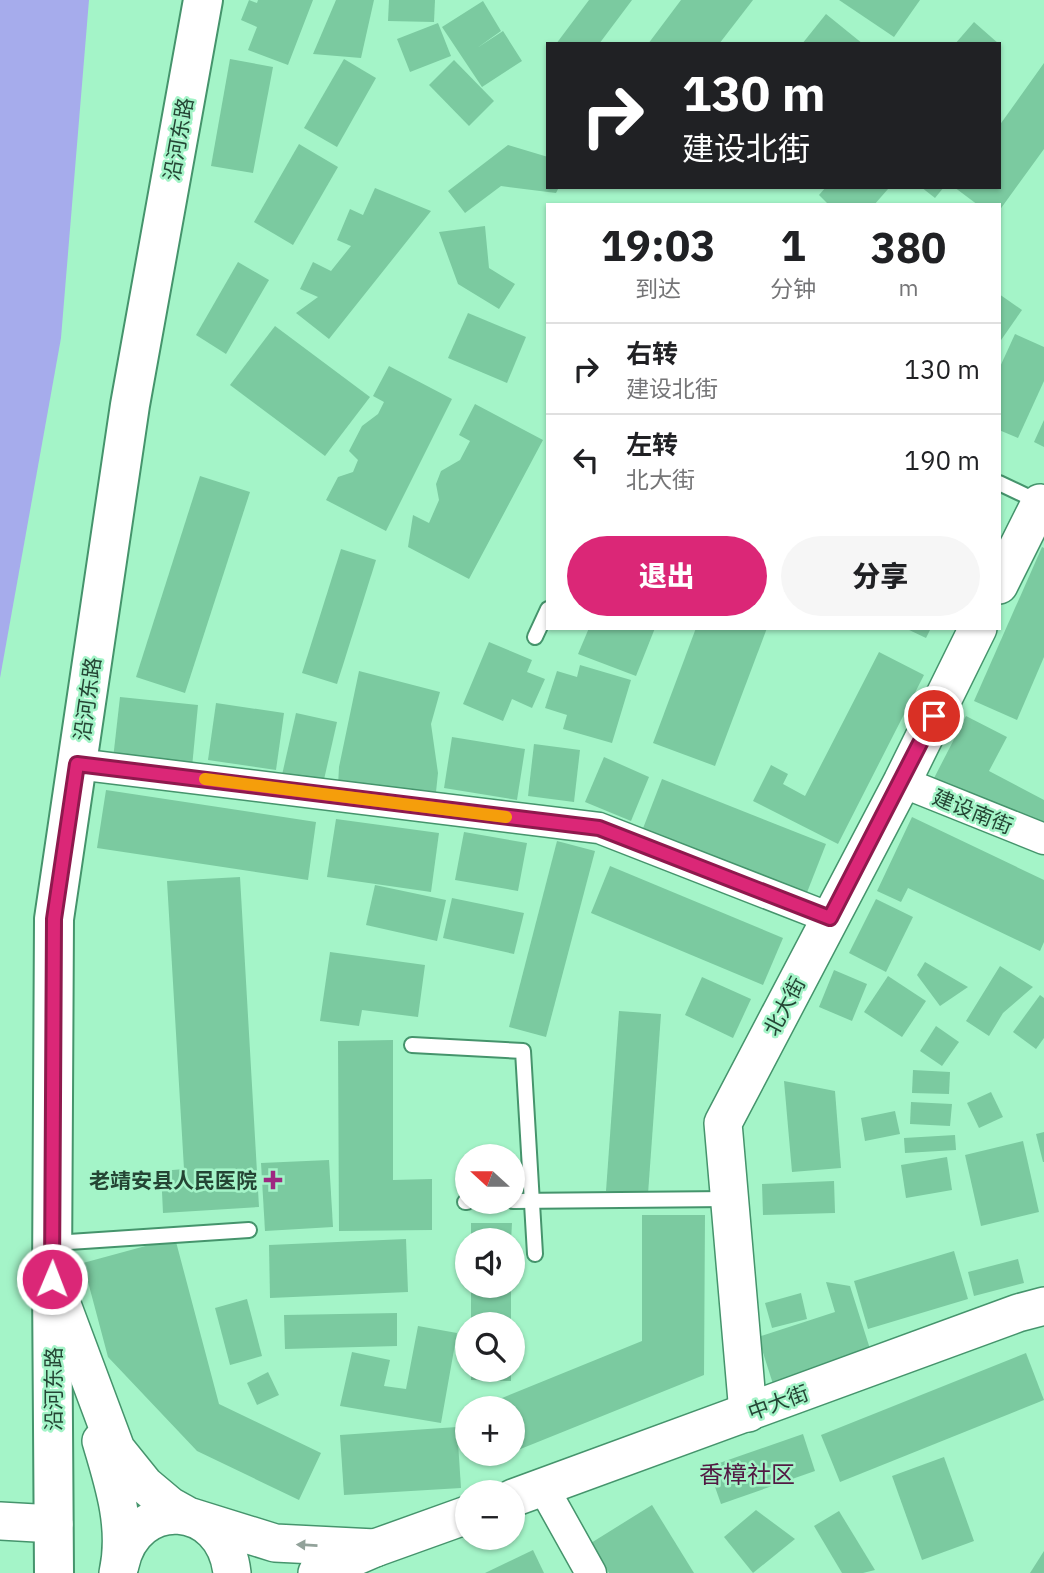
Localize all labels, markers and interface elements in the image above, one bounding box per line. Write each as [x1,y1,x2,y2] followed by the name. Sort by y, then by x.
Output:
[682,61,826,124] text: 130 m
[567,70,658,161] icon: right
[157,95,199,183] street label: 沿河东路
[682,127,810,169] text: 建设北街
[601,218,715,273] text: 19:03
[780,218,806,273] text: 1
[871,220,946,275] text: 380
[898,272,919,302] text: m
[635,273,681,303] text: 到达
[770,273,816,303] text: 分钟
[626,336,678,370] text: 右转
[567,350,605,388] icon: right
[904,352,980,386] text: 130 m
[626,373,718,403] text: 建设北街
[626,427,678,461] text: 左转
[567,441,605,479] icon: left
[904,443,980,477] text: 190 m
[626,464,695,494] text: 北大街
[567,536,767,616] button: 退出
[781,536,980,616] button: 分享
[67,655,107,743] street label: 沿河东路
[904,686,964,746] pin
[915,697,953,735] icon: arrive
[929,782,1017,840] street label: 建设南街
[757,972,811,1040] street label: 北大街
[455,1144,525,1214] north arrow
[455,1144,525,1550] map controls
[89,1166,257,1194] place label: 老靖安县人民医院
[263,1170,283,1190] marker: 老靖安县人民医院
[455,1228,525,1298] button: sound
[15,1242,89,1316] position arrow
[455,1312,525,1382] button: search
[39,1347,67,1431] street label: 沿河东路
[744,1378,812,1426] street label: 中大街
[455,1396,525,1466] button: +
[699,1458,795,1490] district label: 香樟社区
[455,1480,525,1550] button: −
[296,1539,318,1550] one-way arrow

